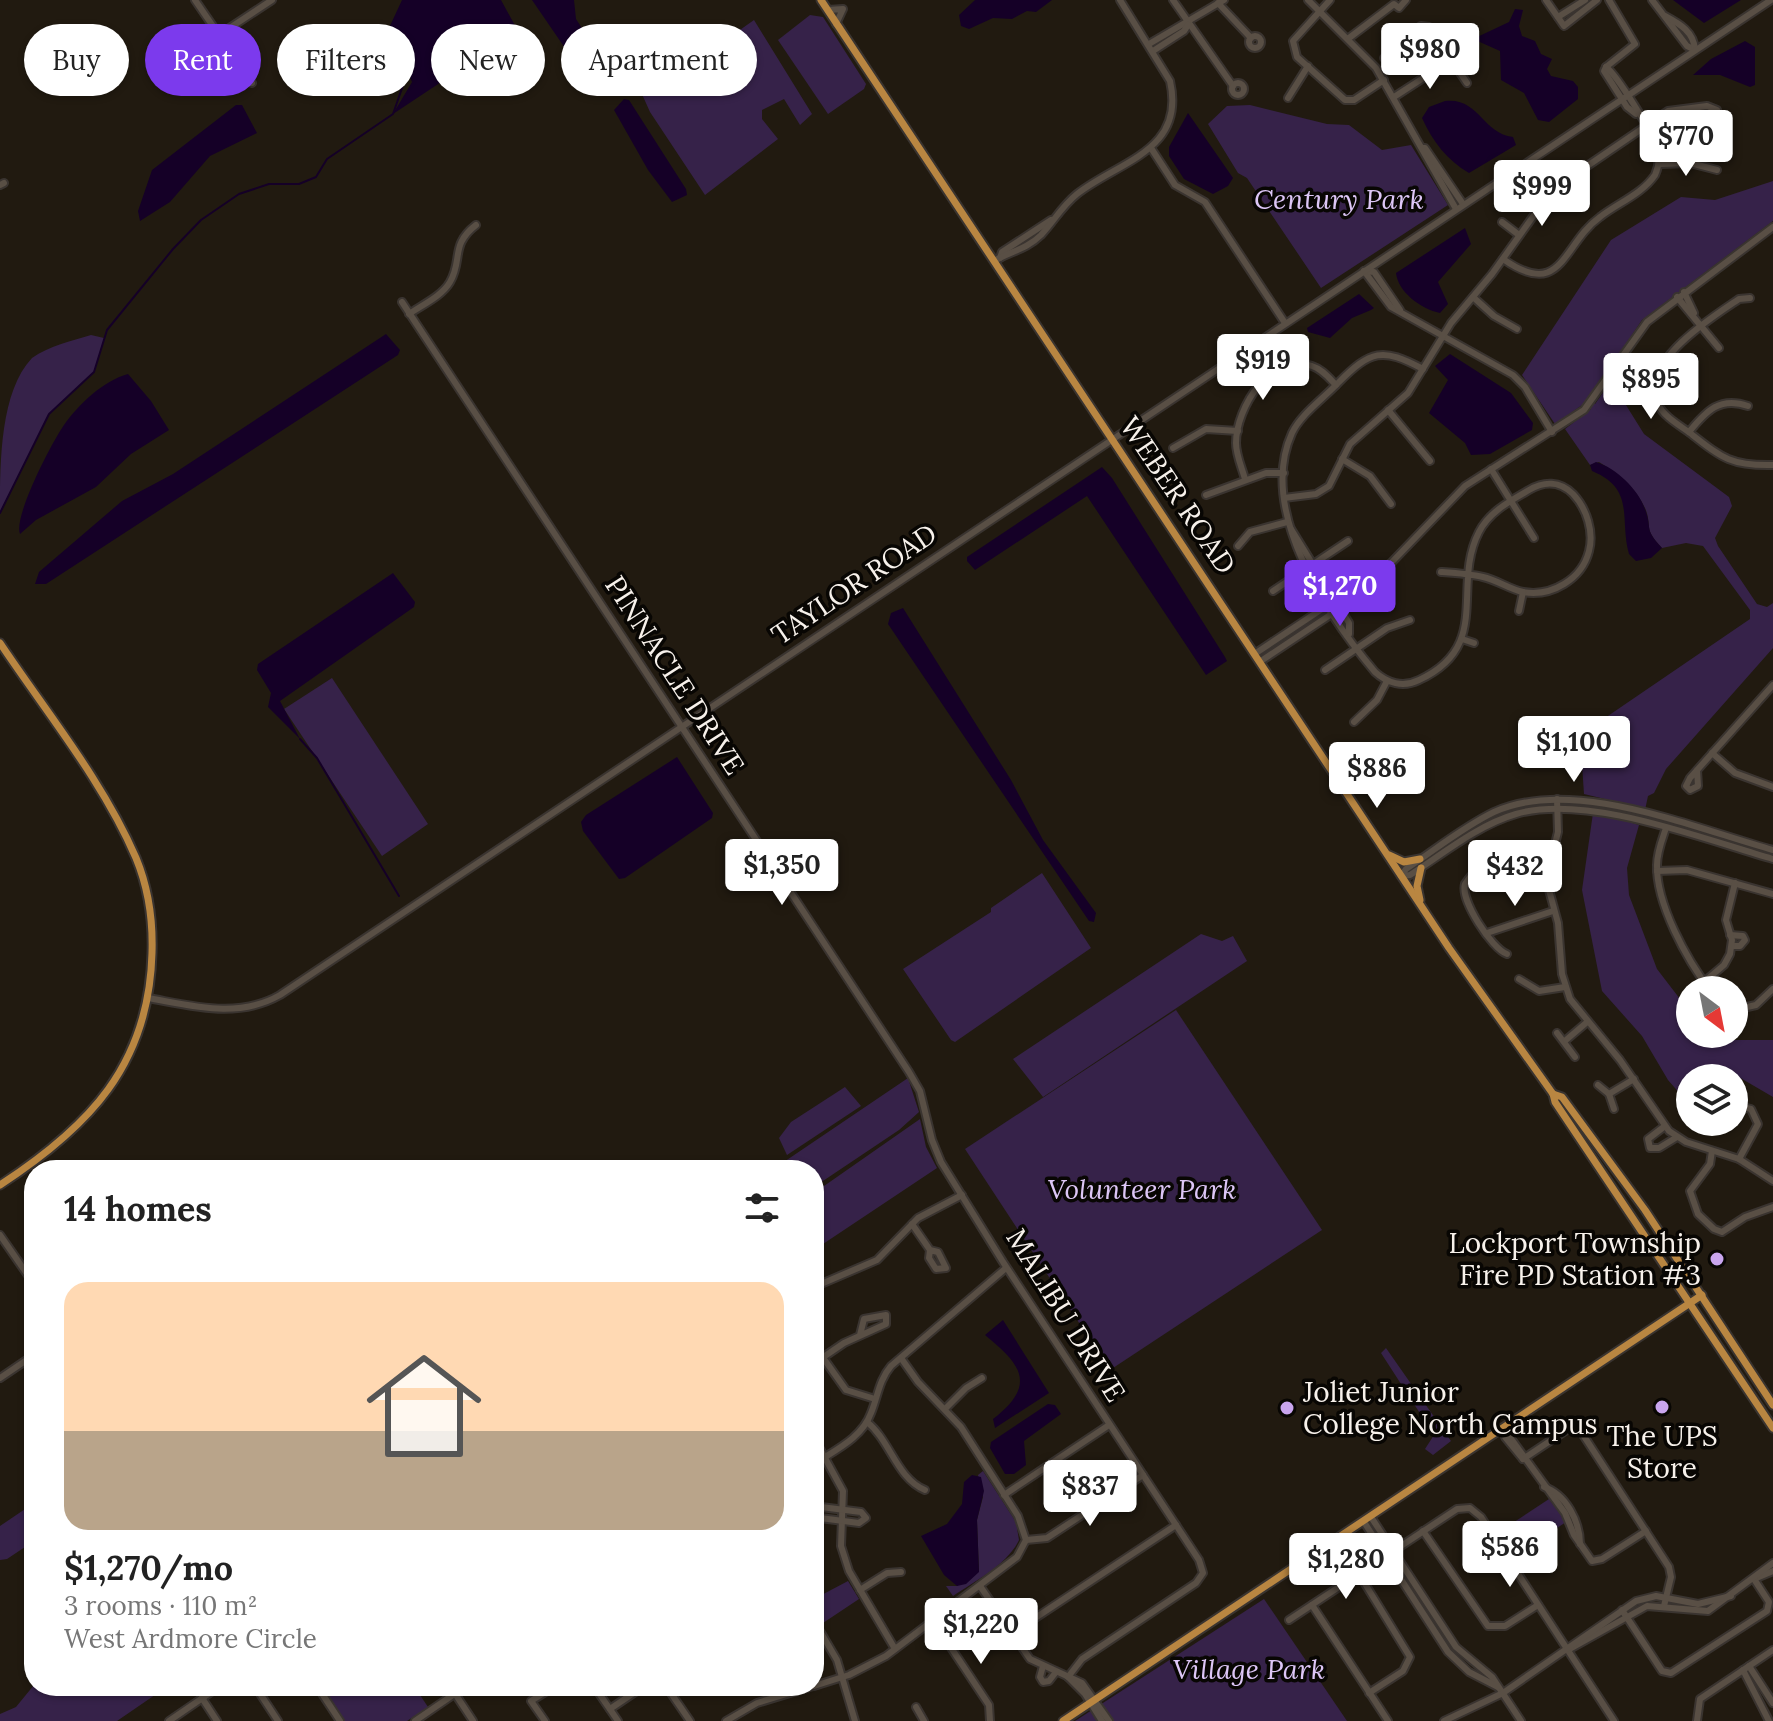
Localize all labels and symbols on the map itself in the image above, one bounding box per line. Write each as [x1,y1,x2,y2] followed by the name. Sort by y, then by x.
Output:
[1383,23,1477,91] pin: $980
[1639,110,1733,178] pin: $770
[1495,160,1589,228] pin: $999
[1254,181,1424,217] park label: Century Park
[1216,334,1310,402] pin: $919
[1604,353,1698,421] pin: $895
[1112,409,1244,581] street label: WEBER ROAD
[764,515,944,653] street label: TAYLOR ROAD
[1275,560,1405,628] pin: $1,270
[597,569,753,781] street label: PINNACLE DRIVE
[1509,716,1639,784] pin: $1,100
[1330,742,1424,810] pin: $886
[717,839,847,907] pin: $1,350
[1468,840,1562,908] pin: $432
[1676,976,1748,1048] north arrow
[1048,1171,1236,1207] park label: Volunteer Park
[998,1222,1134,1408] street label: MALIBU DRIVE
[1448,1225,1701,1293] place label: Lockport Township Fire PD Station #3
[1708,1250,1726,1268] marker: Lockport Township Fire PD Station #3
[1302,1374,1597,1442] place label: Joliet Junior College North Campus
[1653,1398,1671,1416] marker: The UPS Store
[1278,1399,1296,1417] marker: Joliet Junior College North Campus
[1606,1418,1718,1486] place label: The UPS Store
[1043,1460,1137,1528] pin: $837
[1463,1521,1557,1589] pin: $586
[1281,1533,1411,1601] pin: $1,280
[916,1598,1046,1666] pin: $1,220
[1173,1651,1325,1687] park label: Village Park

